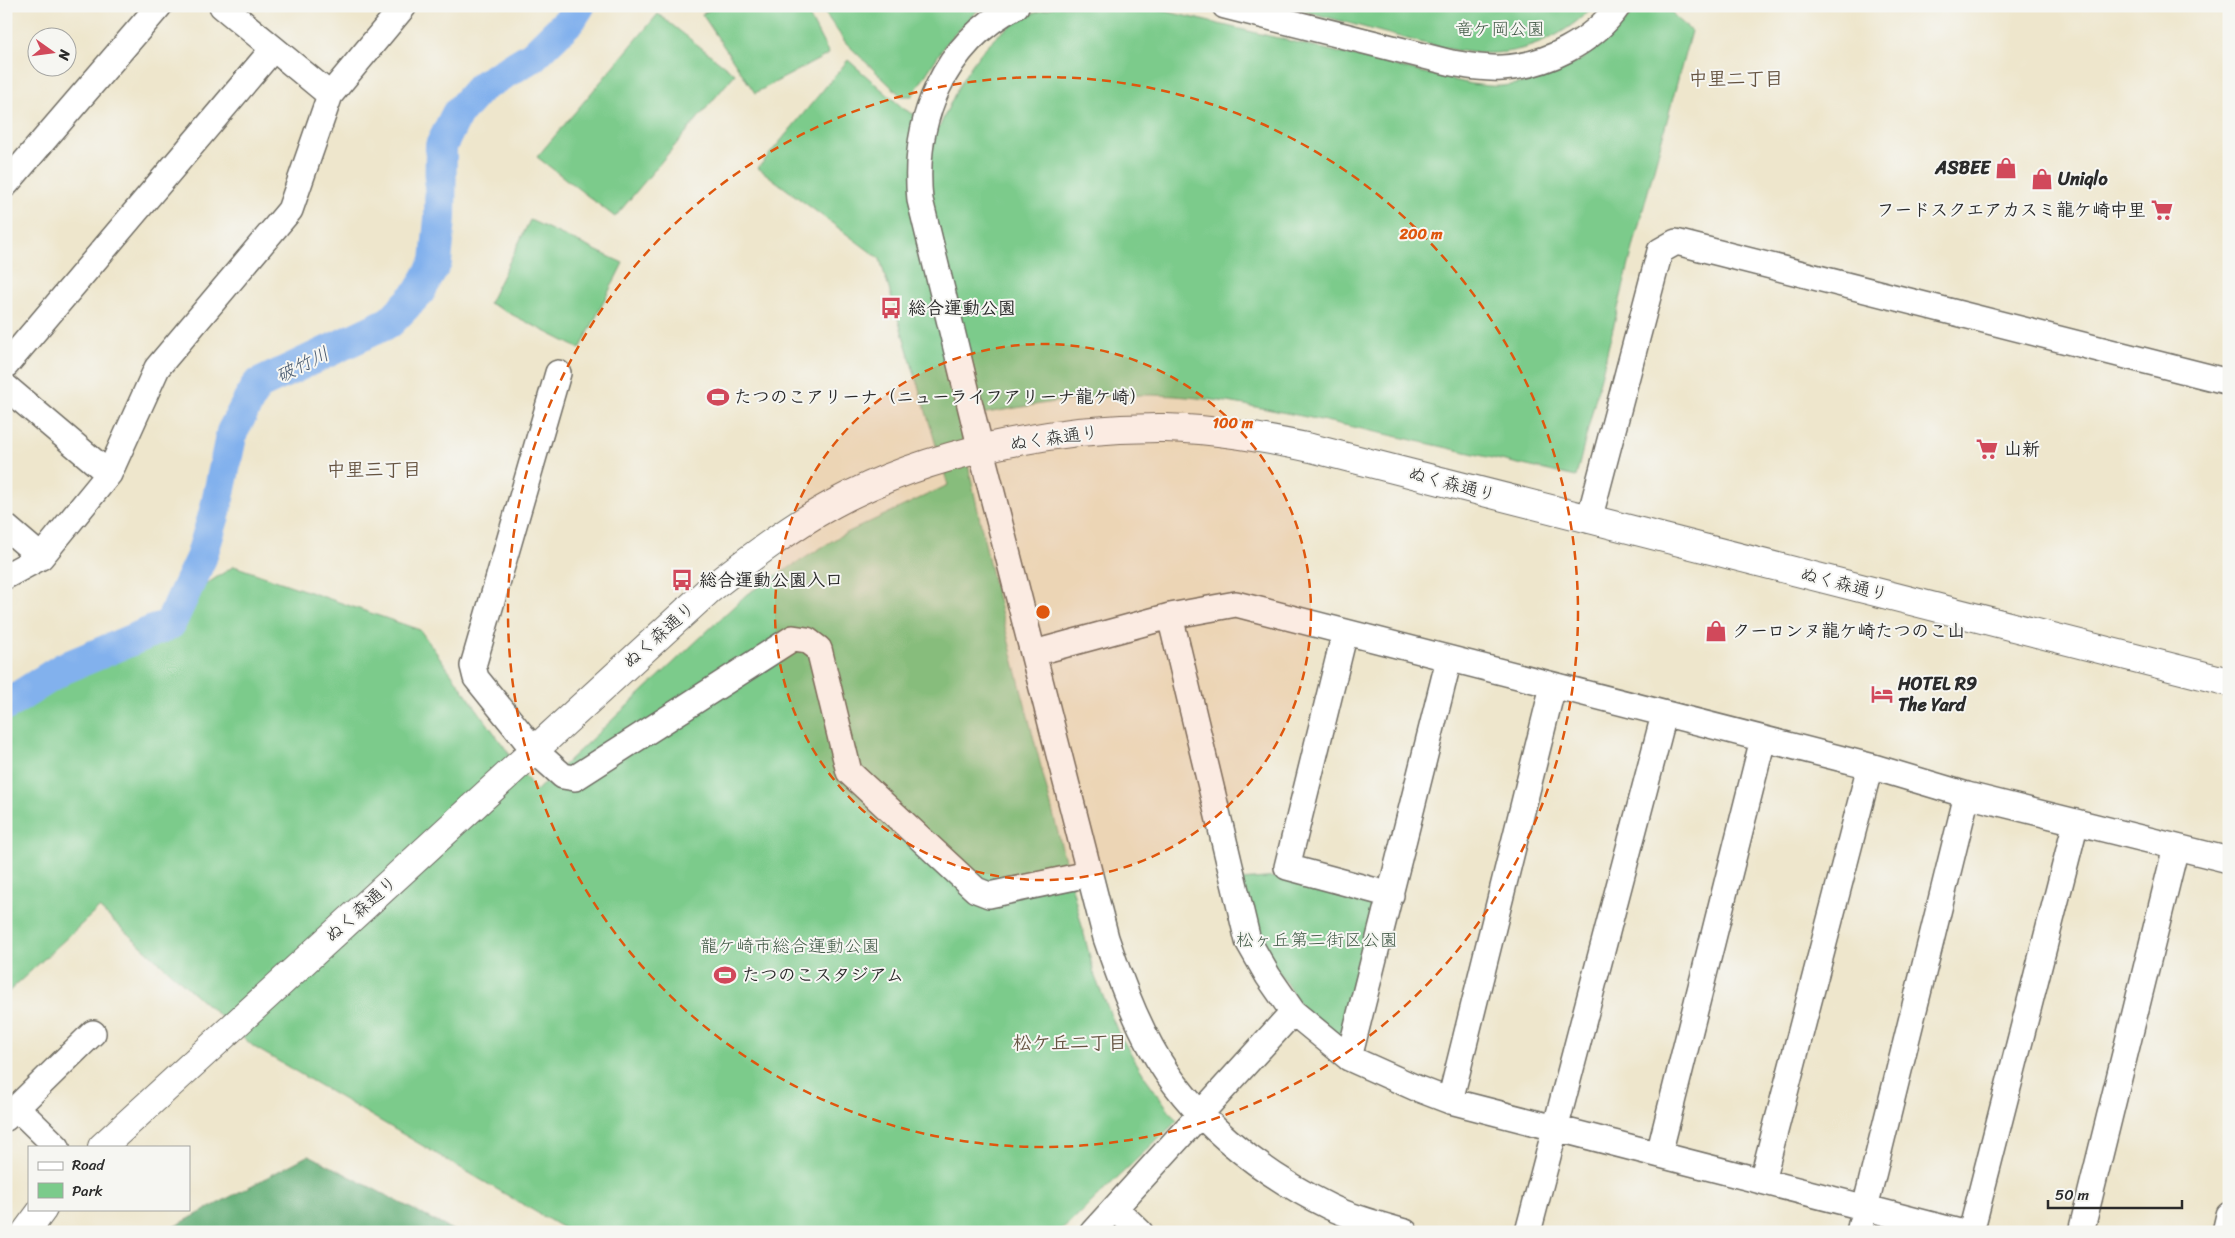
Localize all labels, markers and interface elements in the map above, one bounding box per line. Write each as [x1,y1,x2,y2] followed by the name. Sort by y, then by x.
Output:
[1455,13,1545,45] park label: 竜ケ岡公園
[28,28,78,78] north arrow
[51,46,78,63] text: N
[1688,62,1784,95] district label: 中里二丁目
[1934,152,1992,184] place label: ASBEE
[1993,155,2019,181] shop icon: ASBEE
[2058,163,2108,195] place label: Uniqlo
[2029,166,2055,192] shop icon: Uniqlo
[1877,194,2146,226] place label: フードスクエアカスミ龍ケ崎中里
[2149,197,2175,223] supermarket icon: フードスクエアカスミ龍ケ崎中里
[1398,221,1443,247] text: 200 m
[908,292,1016,324] place label: 総合運動公園
[878,295,904,321] bus stop icon: 総合運動公園
[269,337,335,392] water label: 破竹川
[734,381,1147,413] place label: たつのこアリーナ（ニューライフアリーナ龍ケ崎）
[705,384,731,410] sports icon: たつのこアリーナ（ニューライフアリーナ龍ケ崎）
[1213,410,1254,436] text: 100 m
[1007,416,1101,460] street label: ぬく森通り
[2004,433,2040,465] place label: 山新
[1974,436,2000,462] supermarket icon: 山新
[326,453,422,486] district label: 中里三丁目
[1404,457,1500,511] street label: ぬく森通り
[1796,558,1892,610] street label: ぬく森通り
[699,564,843,596] place label: 総合運動公園入口
[669,567,695,593] bus stop icon: 総合運動公園入口
[615,593,703,677] street label: ぬく森通り
[1034,603,1052,621] centre of rings
[1732,615,1965,647] place label: クーロンヌ龍ケ崎たつのこ山
[1703,618,1729,644] shop icon: クーロンヌ龍ケ崎たつのこ山
[1897,668,1977,721] place label: HOTEL R9 The Yard
[1869,681,1895,707] hotel icon: HOTEL R9 The Yard
[317,867,405,951] street label: ぬく森通り
[1236,924,1398,956] park label: 松ヶ丘第二街区公園
[700,930,880,962] park label: 龍ケ崎市総合運動公園
[742,959,904,991] place label: たつのこスタジアム
[712,962,738,988] sports icon: たつのこスタジアム
[1013,1026,1127,1059] district label: 松ケ丘二丁目
[28,1146,190,1210] legend
[72,1152,105,1178] text: Road
[72,1178,103,1204] text: Park
[2048,1178,2181,1210] scale bar
[2055,1182,2090,1208] text: 50 m

